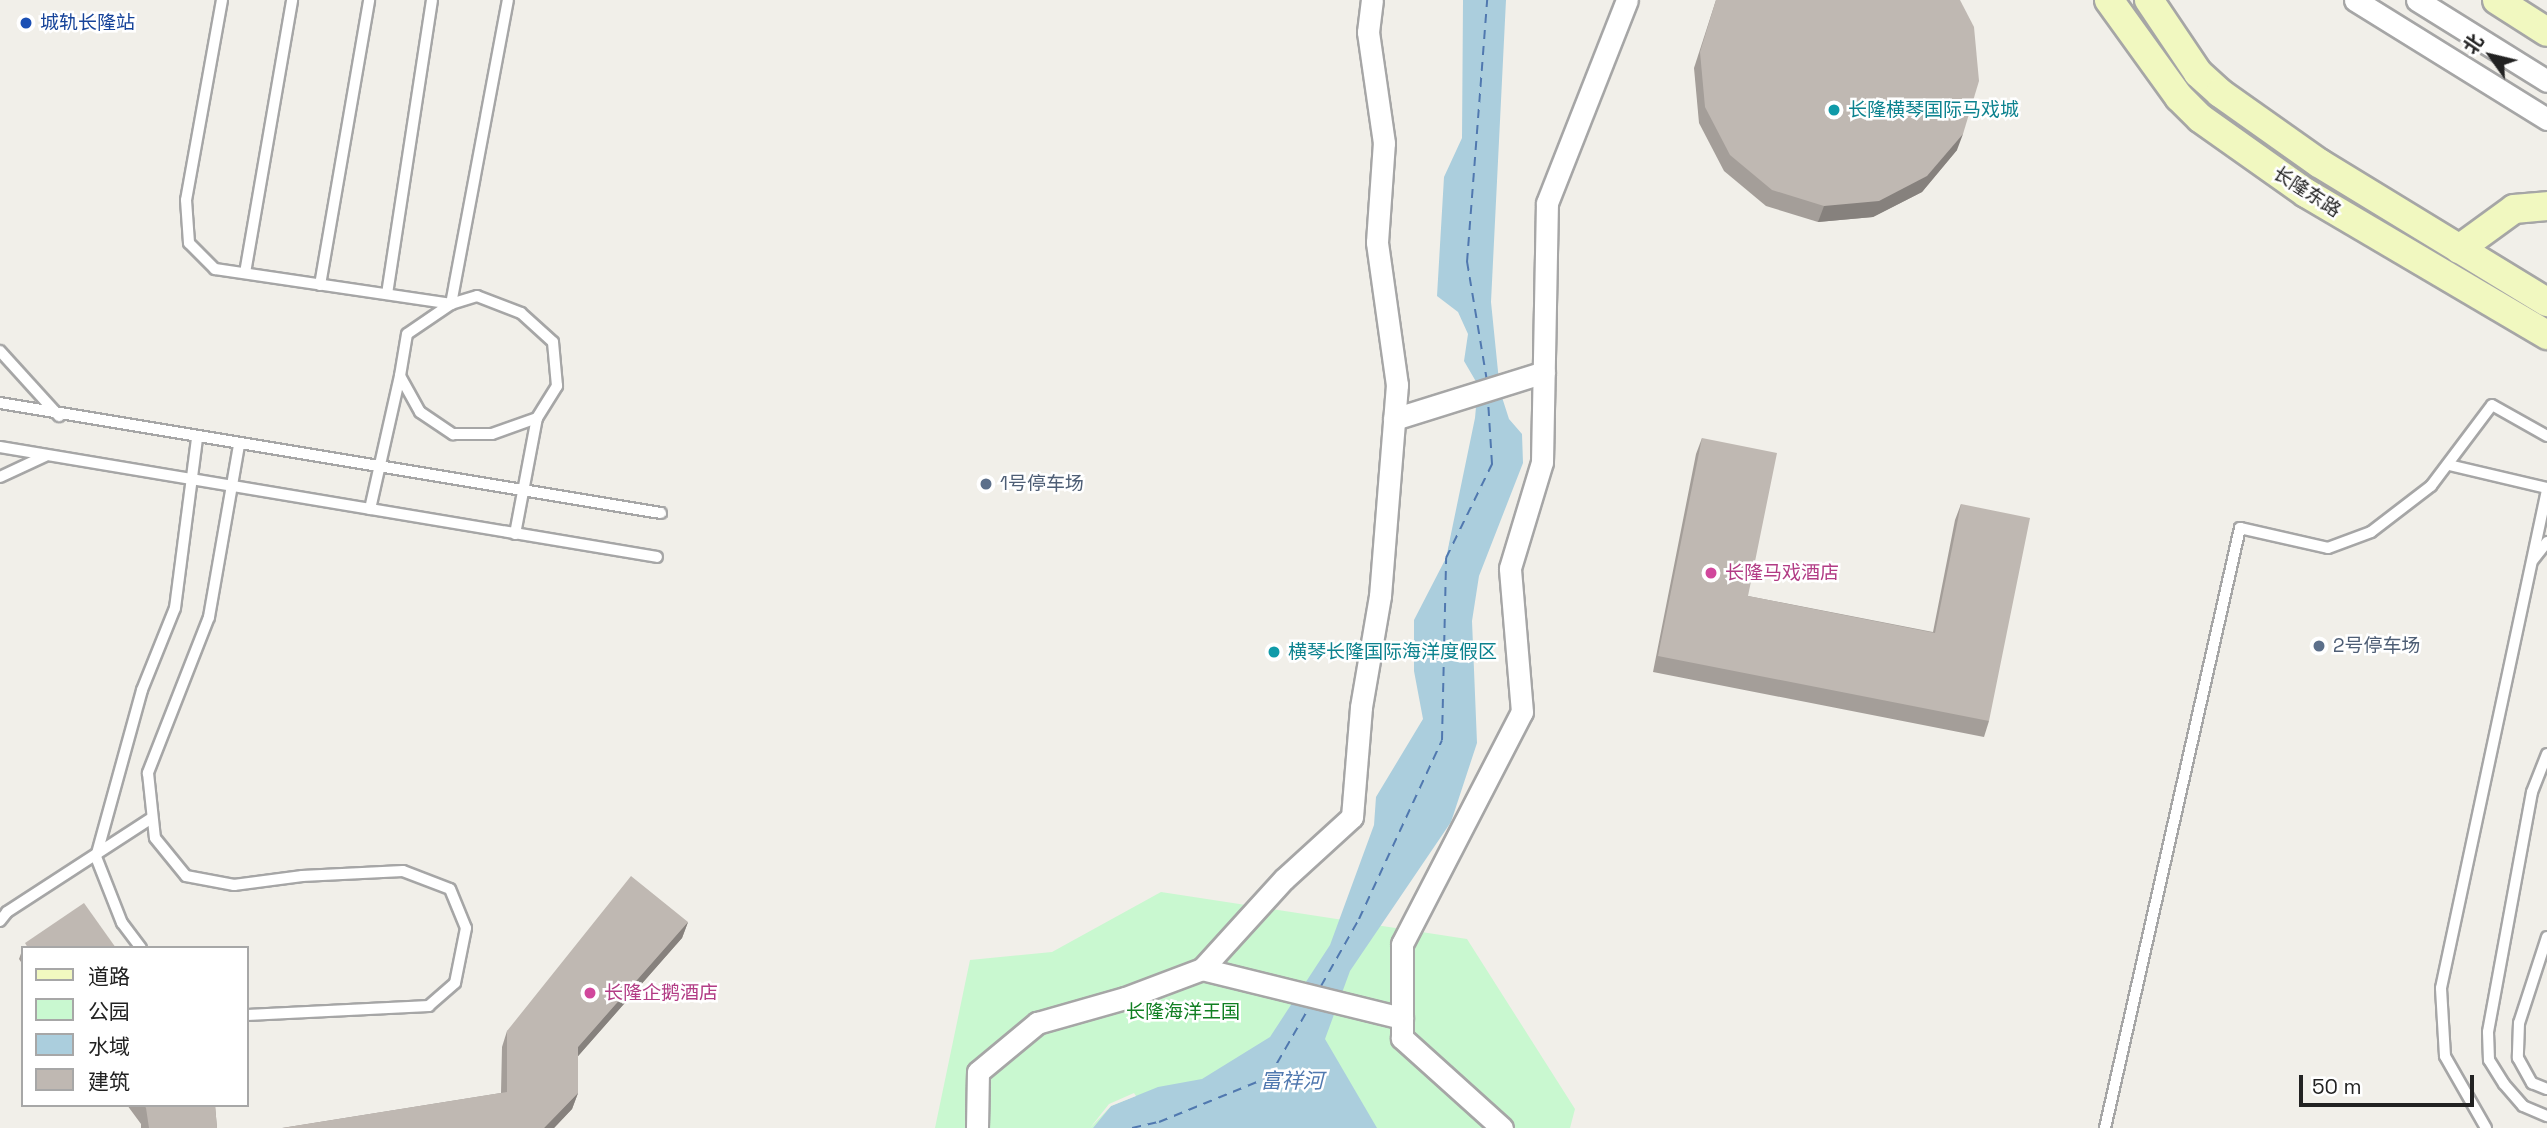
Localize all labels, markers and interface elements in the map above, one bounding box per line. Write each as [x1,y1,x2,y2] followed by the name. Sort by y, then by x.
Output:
[40,12,135,34] place label: 城轨长隆站
[18,15,34,31] marker: 城轨长隆站
[2456,21,2526,91] north arrow
[2457,29,2489,59] text: 北
[1848,99,2019,121] place label: 长隆横琴国际马戏城
[1826,102,1842,118] marker: 长隆横琴国际马戏城
[2269,162,2345,222] street label: 长隆东路
[1000,473,1084,495] place label: 1号停车场
[978,476,994,492] marker: 1号停车场
[1725,562,1839,584] place label: 长隆马戏酒店
[1703,565,1719,581] marker: 长隆马戏酒店
[2333,635,2420,657] place label: 2号停车场
[2311,638,2327,654] marker: 2号停车场
[1288,641,1497,663] place label: 横琴长隆国际海洋度假区
[1266,644,1282,660] marker: 横琴长隆国际海洋度假区
[21,946,248,1107] legend
[88,963,130,990] text: 道路
[604,982,718,1004] place label: 长隆企鹅酒店
[582,985,598,1001] marker: 长隆企鹅酒店
[88,998,130,1025] text: 公园
[1126,1001,1240,1023] park label: 长隆海洋王国
[88,1033,130,1060] text: 水域
[2302,1062,2477,1106] scale bar
[88,1068,130,1095] text: 建筑
[1261,1068,1323,1094] water label: 富祥河
[2312,1073,2362,1100] text: 50 m

